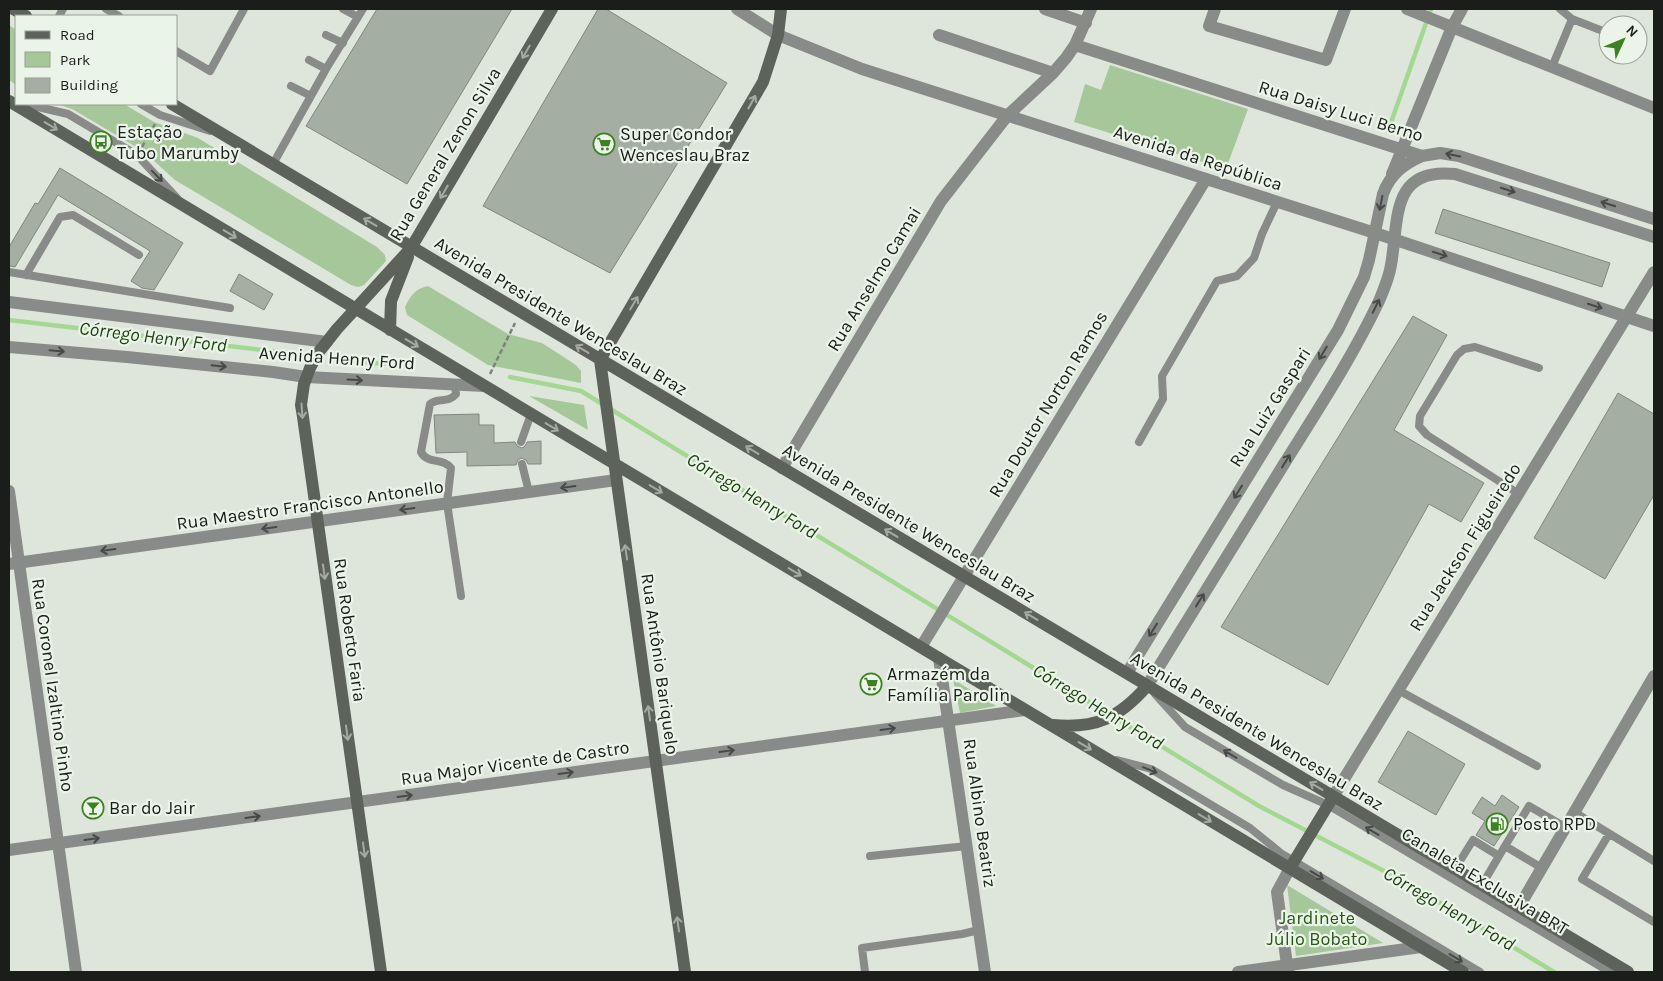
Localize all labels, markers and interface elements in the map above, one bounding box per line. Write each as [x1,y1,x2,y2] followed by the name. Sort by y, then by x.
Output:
[15,15,178,105] legend
[1598,15,1648,65] north arrow
[1622,22,1642,41] text: N
[60,26,95,44] text: Road
[521,44,531,58] one-way arrow
[60,51,90,69] text: Park
[384,63,506,245] street label: Rua General Zenon Silva
[1256,75,1426,147] street label: Rua Daisy Luci Berno
[60,76,118,94] text: Building
[747,95,757,110] one-way arrow
[1111,120,1285,196] street label: Avenida da República
[117,121,240,164] place label: Estação Tubo Marumby
[43,122,57,132] one-way arrow
[620,123,750,166] place label: Super Condor Wenceslau Braz
[89,130,113,154] bus stop icon: Estação Tubo Marumby
[592,132,616,156] supermarket icon: Super Condor Wenceslau Braz
[1445,150,1461,160] one-way arrow
[151,170,163,183] one-way arrow
[439,184,449,198] one-way arrow
[1499,185,1515,195] one-way arrow
[1376,195,1385,211] one-way arrow
[1601,199,1616,208] one-way arrow
[822,203,926,355] street label: Rua Anselmo Camai
[363,217,377,227] one-way arrow
[222,229,236,239] one-way arrow
[431,232,691,400] street label: Avenida Presidente Wenceslau Braz
[1432,250,1448,260] one-way arrow
[629,296,639,310] one-way arrow
[1372,299,1382,314] one-way arrow
[1586,302,1602,311] one-way arrow
[984,307,1112,501] street label: Rua Doutor Norton Ramos
[78,317,228,357] water label: Córrego Henry Ford
[405,339,419,349] one-way arrow
[258,342,416,374] street label: Avenida Henry Ford
[1224,343,1316,471] street label: Rua Luiz Gaspari
[576,344,590,354] one-way arrow
[49,346,65,355] one-way arrow
[1318,346,1328,360] one-way arrow
[211,361,227,371] one-way arrow
[346,375,362,384] one-way arrow
[297,402,307,418] one-way arrow
[544,422,558,432] one-way arrow
[779,439,1039,607] street label: Avenida Presidente Wenceslau Braz
[745,445,759,455] one-way arrow
[683,448,821,544] water label: Córrego Henry Ford
[1281,455,1291,469] one-way arrow
[1404,459,1526,635] street label: Rua Jackson Figueiredo
[175,475,445,535] street label: Rua Maestro Francisco Antonello
[560,482,576,492] one-way arrow
[648,484,662,494] one-way arrow
[1233,484,1243,498] one-way arrow
[399,504,415,514] one-way arrow
[261,523,277,533] one-way arrow
[885,528,899,538] one-way arrow
[621,544,631,560] one-way arrow
[100,546,116,556] one-way arrow
[329,557,371,703] street label: Rua Roberto Faria
[320,563,330,579] one-way arrow
[788,568,802,578] one-way arrow
[636,572,684,756] street label: Rua Antônio Bariquelo
[27,577,79,793] street label: Rua Coronel Izaltino Pinho
[1196,593,1206,607] one-way arrow
[1024,611,1038,621] one-way arrow
[1148,623,1158,637] one-way arrow
[1127,647,1387,815] street label: Avenida Presidente Wenceslau Braz
[1029,659,1167,755] water label: Córrego Henry Ford
[887,663,1010,706] place label: Armazém da Família Parolin
[859,672,883,696] supermarket icon: Armazém da Família Parolin
[644,705,654,721] one-way arrow
[342,724,352,740] one-way arrow
[880,724,896,734] one-way arrow
[399,736,631,790] street label: Rua Major Vicente de Castro
[959,737,1001,889] street label: Rua Albino Beatriz
[1077,741,1091,751] one-way arrow
[719,746,735,756] one-way arrow
[1223,748,1237,758] one-way arrow
[1142,766,1157,775] one-way arrow
[558,768,574,778] one-way arrow
[1309,781,1323,791] one-way arrow
[397,790,413,800] one-way arrow
[81,796,105,820] bar icon: Bar do Jair
[109,797,195,819] place label: Bar do Jair
[244,811,260,821] one-way arrow
[1485,812,1509,836] fuel station icon: Posto RPD
[1198,813,1212,823] one-way arrow
[1513,813,1596,835] place label: Posto RPD
[1398,822,1572,940] street label: Canaleta Exclusiva BRT
[1366,826,1380,836] one-way arrow
[83,834,99,844] one-way arrow
[359,842,369,858] one-way arrow
[1379,862,1519,956] water label: Córrego Henry Ford
[1309,870,1323,880] one-way arrow
[1267,907,1367,950] park label: Jardinete Júlio Bobato
[673,916,683,932] one-way arrow
[1449,954,1463,964] one-way arrow

